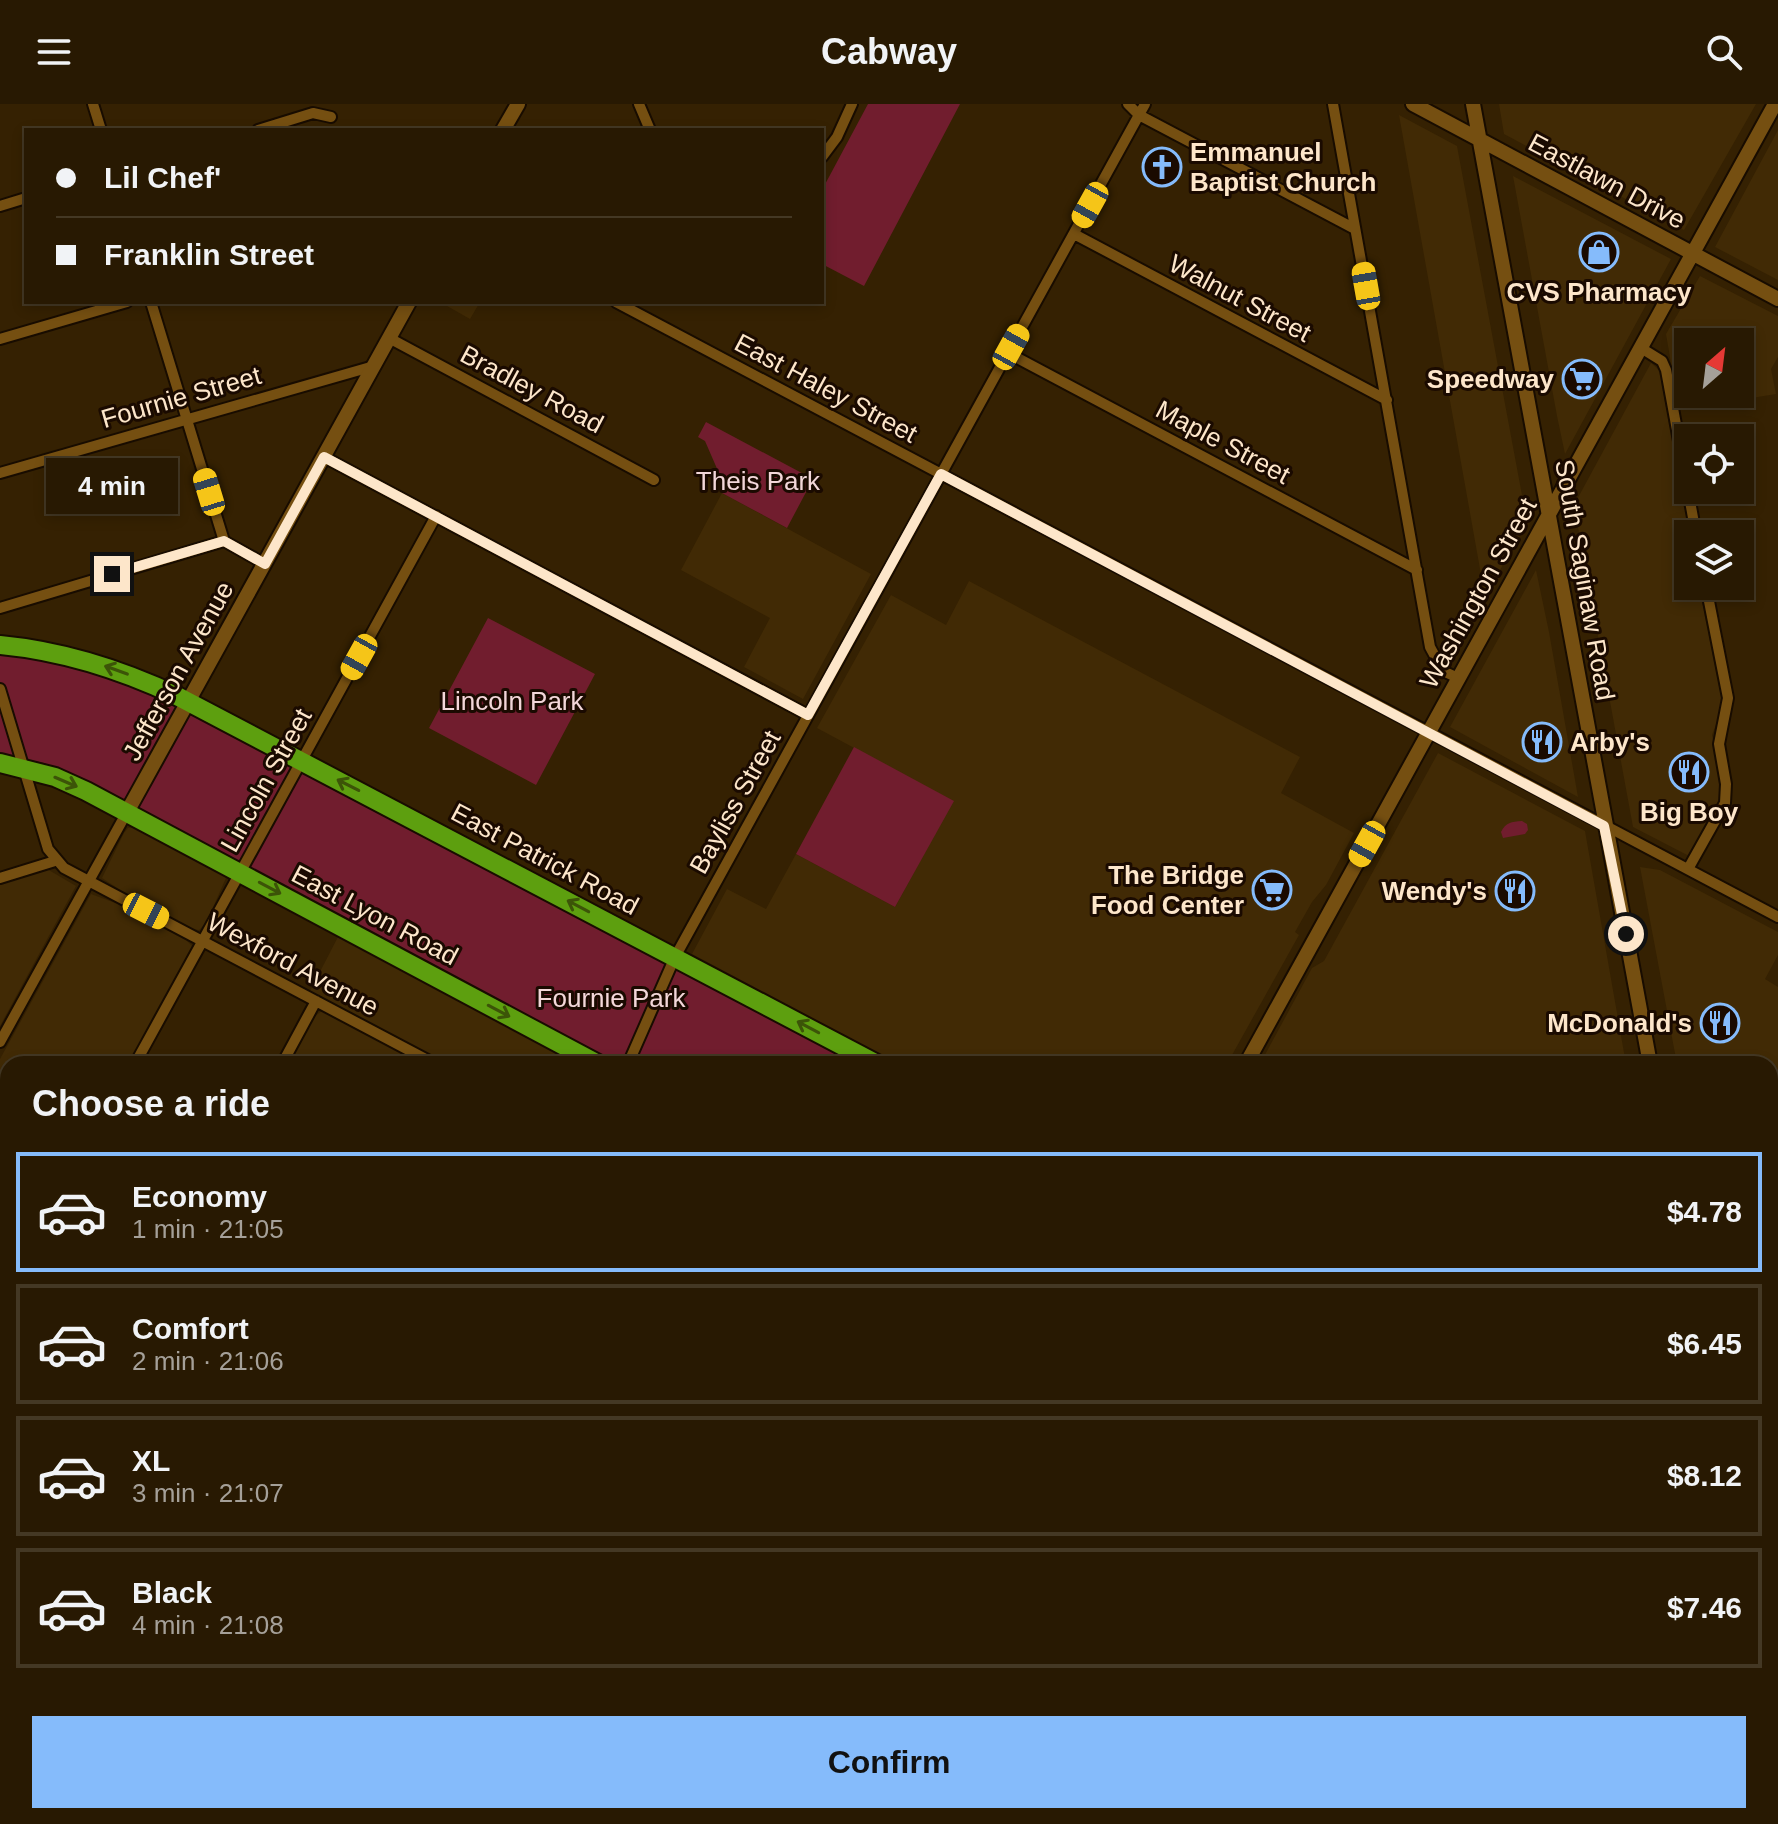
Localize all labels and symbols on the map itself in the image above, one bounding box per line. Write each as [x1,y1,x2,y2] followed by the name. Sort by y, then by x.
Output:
[1523,127,1691,235] street label: Eastlawn Drive
[1190,137,1376,197] place label: Emmanuel Baptist Church
[1141,146,1183,188] church icon: Emmanuel Baptist Church
[1068,178,1112,232] car
[1578,231,1620,273] shop icon: CVS Pharmacy
[1164,248,1317,348] street label: Walnut Street
[1350,260,1382,312] car
[1507,277,1692,307] place label: CVS Pharmacy
[989,320,1033,374] car
[730,327,923,449] street label: East Haley Street
[1674,328,1754,408] north arrow
[455,339,609,439] street label: Bradley Road
[1561,358,1603,400] supermarket icon: Speedway
[98,360,265,434] street label: Fournie Street
[1427,364,1555,394] place label: Speedway
[1151,394,1296,490] street label: Maple Street
[1549,457,1621,703] street label: South Saginaw Road
[46,458,178,514] callout: 4 min
[191,466,227,518] car
[696,466,821,496] park label: Theis Park
[1413,492,1543,693] street label: Washington Street
[94,556,130,592] route end
[116,576,240,766] street label: Jefferson Avenue
[337,630,381,684] car
[105,662,129,676] one-way arrow
[440,686,585,716] park label: Lincoln Park
[214,703,318,857] street label: Lincoln Street
[1521,721,1563,763] restaurant icon: Arby's
[683,725,787,879] street label: Bayliss Street
[1570,727,1650,757] place label: Arby's
[1668,751,1710,793] restaurant icon: Big Boy
[53,775,77,790] one-way arrow
[336,777,360,793] one-way arrow
[446,797,644,921] street label: East Patrick Road
[1640,797,1739,827] place label: Big Boy
[1345,817,1389,871] car
[287,859,463,971] street label: East Lyon Road
[1091,860,1244,920] place label: The Bridge Food Center
[1251,869,1293,911] supermarket icon: The Bridge Food Center
[1494,870,1536,912] restaurant icon: Wendy's
[1382,876,1487,906] place label: Wendy's
[257,881,281,897] one-way arrow
[119,889,173,933] car
[567,897,590,913] one-way arrow
[202,906,384,1022] street label: Wexford Avenue
[1608,916,1644,952] route start
[537,983,686,1013] park label: Fournie Park
[1699,1002,1741,1044] restaurant icon: McDonald's
[487,1003,510,1019] one-way arrow
[1547,1008,1692,1038] place label: McDonald's
[796,1019,820,1035] one-way arrow

